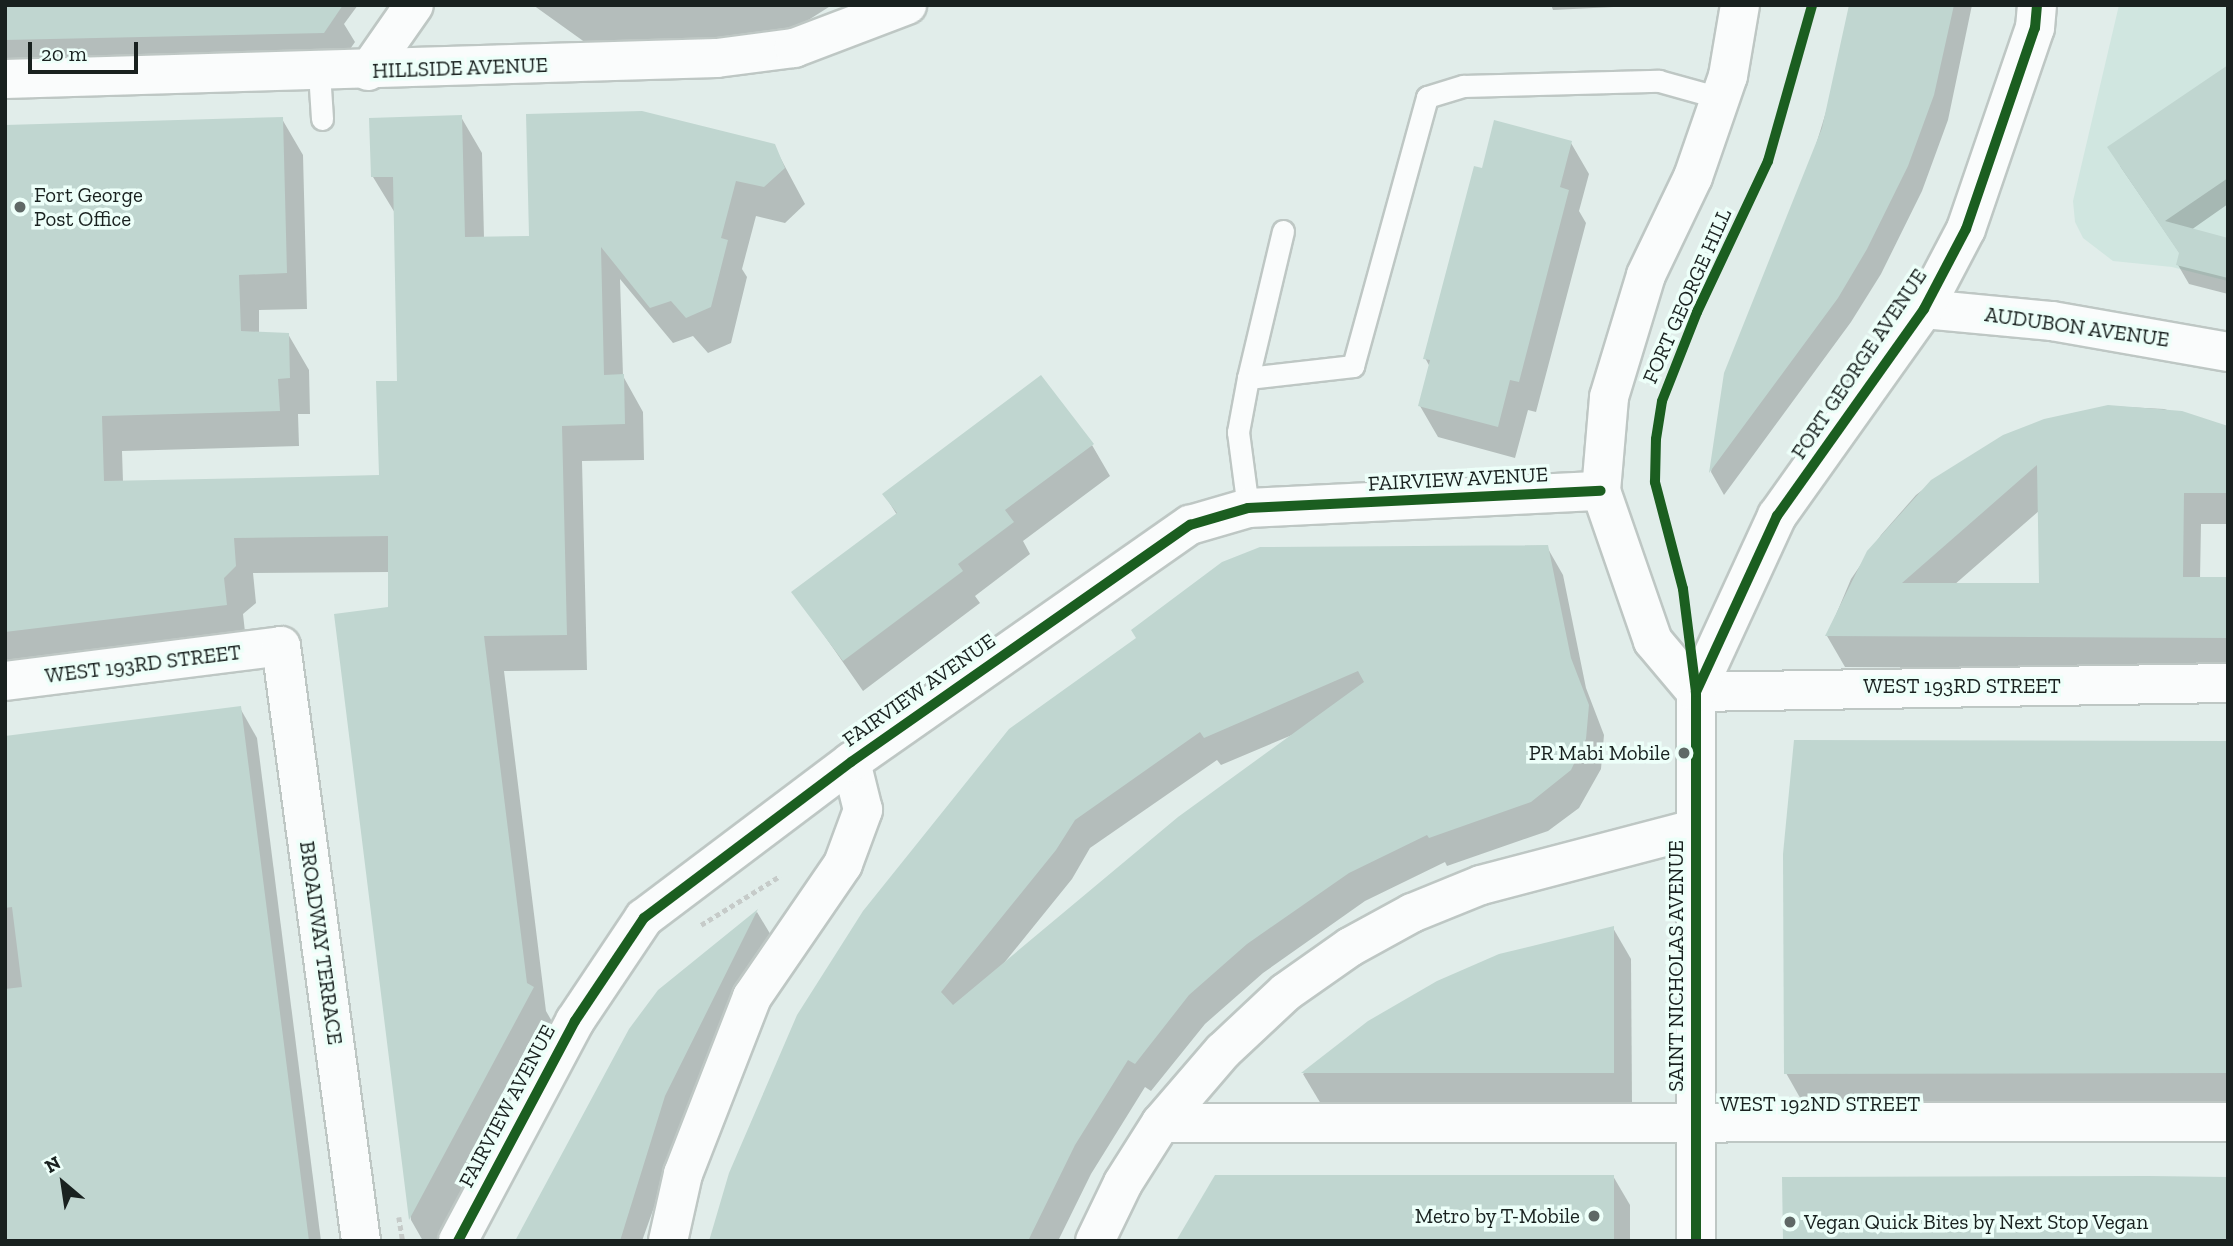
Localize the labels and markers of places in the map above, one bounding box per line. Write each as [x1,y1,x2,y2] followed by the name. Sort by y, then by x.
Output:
[34,182,143,232] place label: Fort George Post Office
[12,199,28,215] marker: Fort George Post Office
[1529,740,1670,766] place label: PR Mabi Mobile
[1676,745,1692,761] marker: PR Mabi Mobile
[1414,1203,1580,1229] place label: Metro by T-Mobile
[1586,1208,1602,1224] marker: Metro by T-Mobile
[1804,1209,2149,1235] place label: Vegan Quick Bites by Next Stop Vegan
[1782,1214,1798,1230] marker: Vegan Quick Bites by Next Stop Vegan

